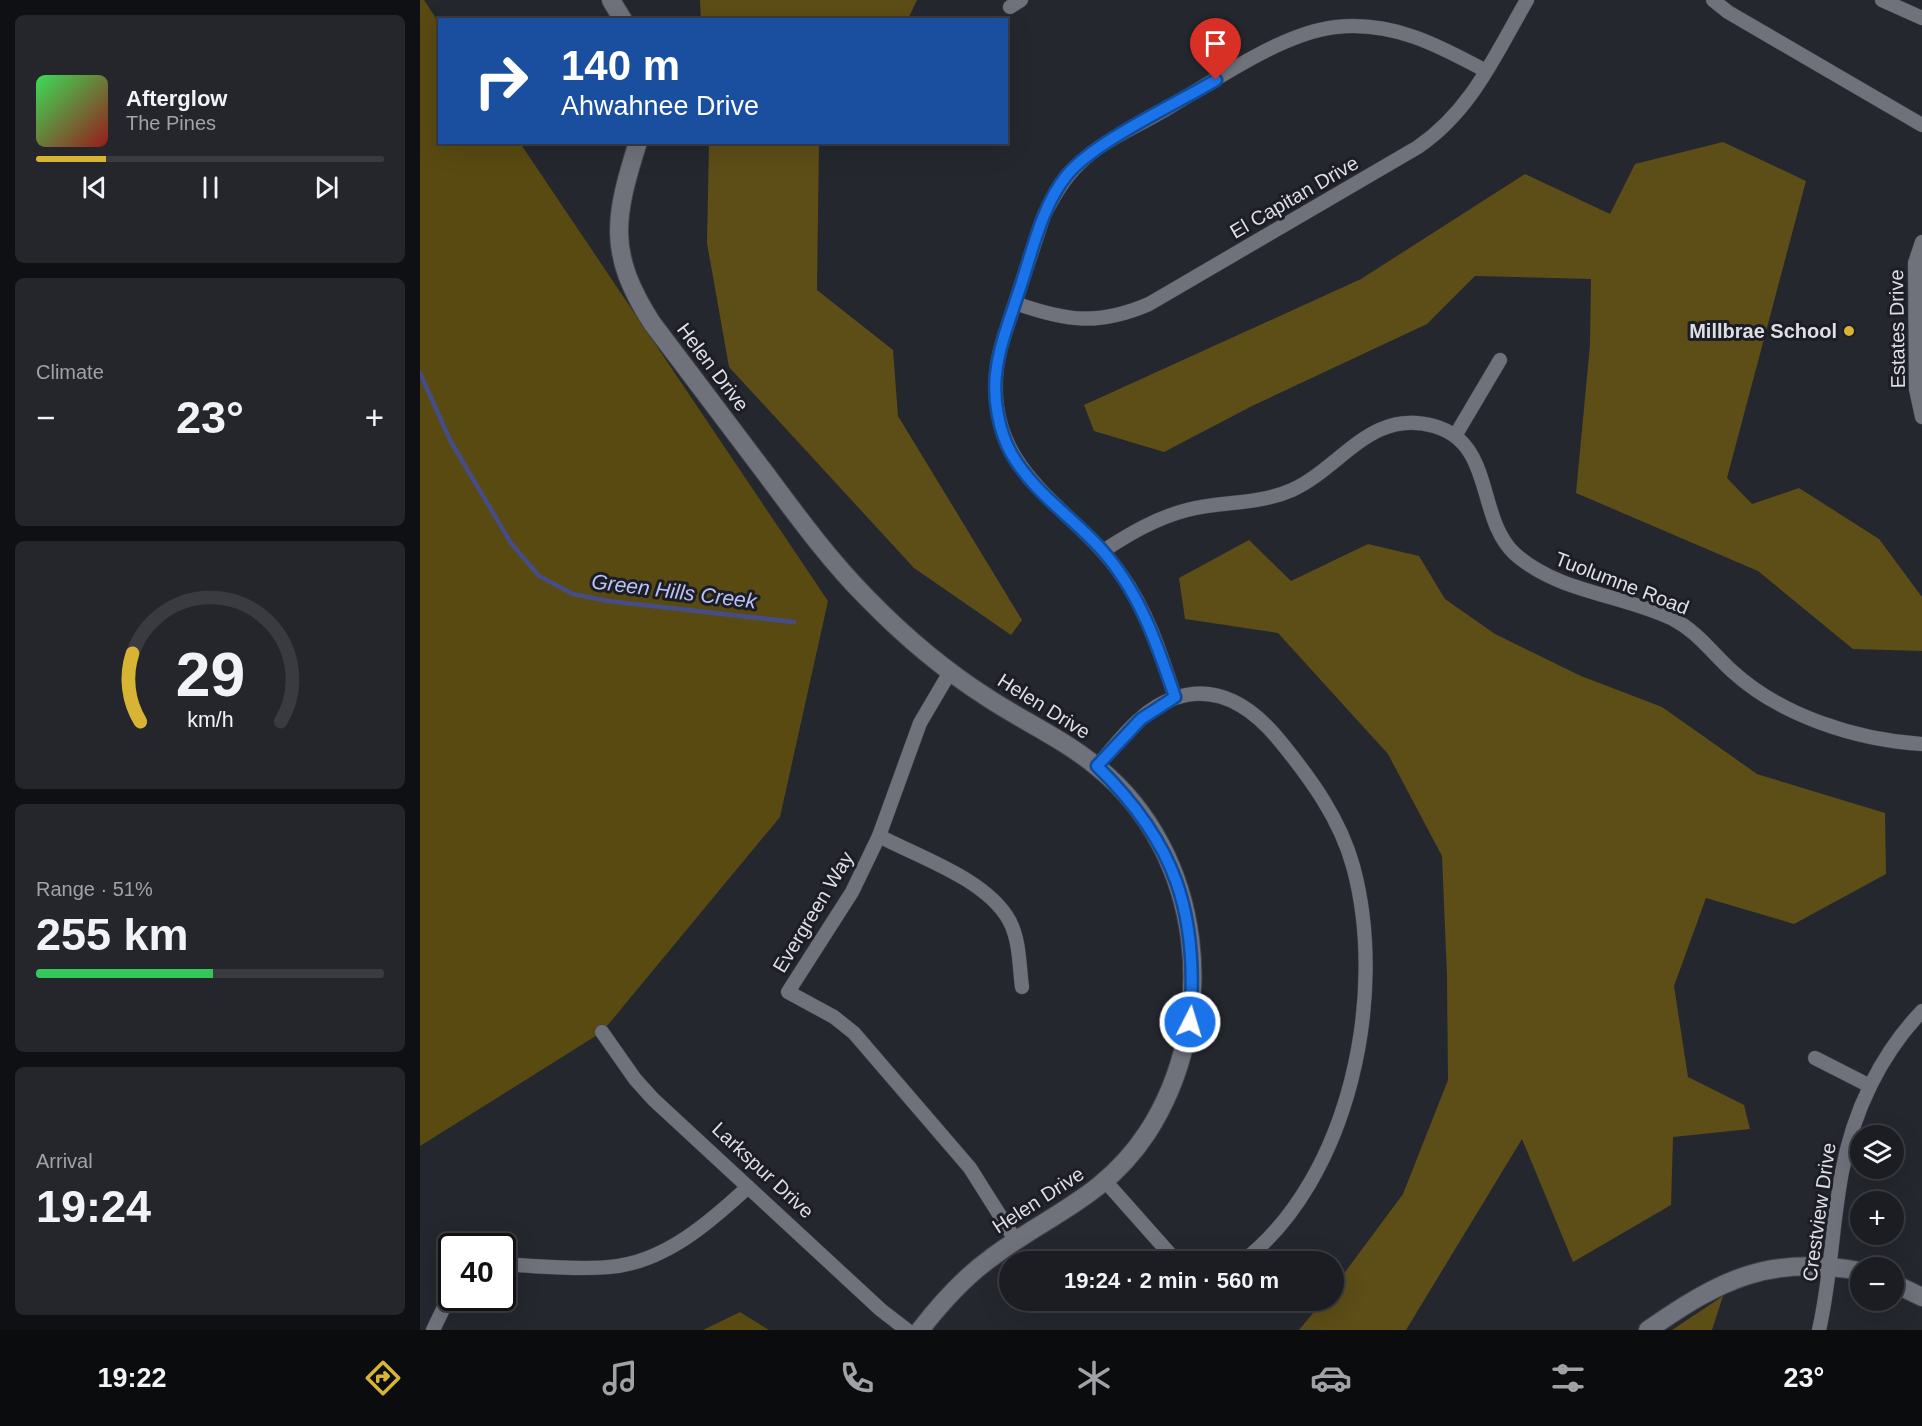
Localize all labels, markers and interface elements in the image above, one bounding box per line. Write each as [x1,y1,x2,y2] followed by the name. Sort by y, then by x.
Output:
[1190,18,1241,80] pin
[1199,27,1232,60] icon: arrive
[462,42,540,120] icon: right
[561,42,680,89] text: 140 m
[126,86,227,111] text: Afterglow
[561,91,759,121] text: Ahwahnee Drive
[126,112,216,134] text: The Pines
[1226,151,1362,243] street label: El Capitan Drive
[78,171,111,204] icon: previous
[194,171,227,204] icon: pause
[310,171,343,204] icon: next
[1885,269,1909,389] street label: Estates Drive
[673,319,753,415] street label: Helen Drive
[1689,320,1837,342] place label: Millbrae School
[1842,324,1856,338] marker: Millbrae School
[36,361,104,383] text: Climate
[176,392,244,443] text: 23°
[36,399,55,436] text: −
[365,399,384,436] text: +
[1552,547,1692,619] street label: Tuolumne Road
[590,569,759,613] water label: Green Hills Creek
[175,640,245,709] text: 29
[994,669,1094,743] street label: Helen Drive
[187,708,233,732] text: km/h
[768,848,858,976] street label: Evergreen Way
[36,878,153,900] text: Range · 51%
[36,909,189,960] text: 255 km
[1158,990,1222,1054] position arrow
[708,1118,818,1222] street label: Larkspur Drive
[1850,1125,1904,1311] map controls
[1850,1125,1904,1179] button: layers
[1798,1141,1840,1283] street label: Crestview Drive
[36,1150,93,1172] text: Arrival
[988,1162,1088,1238] street label: Helen Drive
[36,1181,151,1232] text: 19:24
[1850,1191,1904,1245] button: +
[438,1233,516,1311] speed limit sign: 40
[1850,1257,1904,1311] button: −
[1064,1268,1279,1293] text: 19:24 · 2 min · 560 m
[362,1357,404,1399] icon: directions
[599,1357,641,1399] icon: music
[836,1357,878,1399] icon: phone
[1073,1357,1115,1399] icon: climate
[1310,1357,1352,1399] icon: car
[1547,1357,1589,1399] icon: filters
[98,1363,167,1393] text: 19:22
[1784,1363,1824,1393] text: 23°

